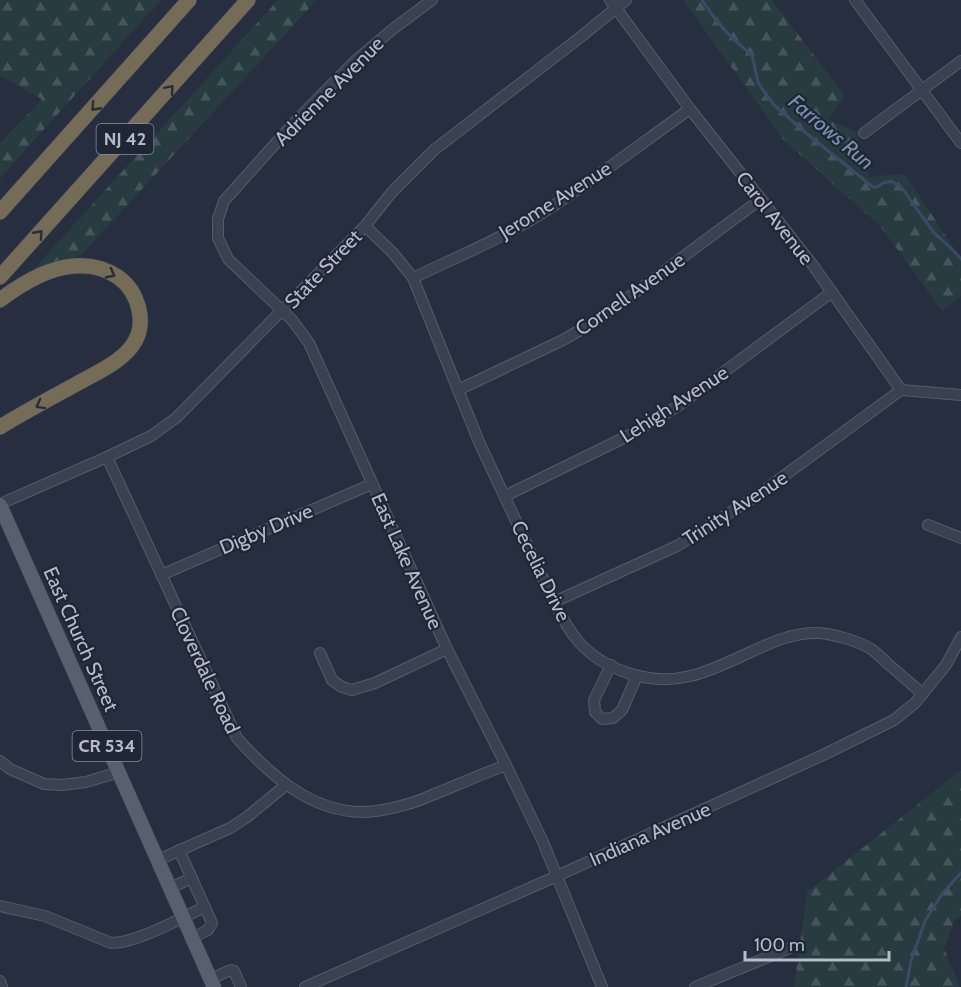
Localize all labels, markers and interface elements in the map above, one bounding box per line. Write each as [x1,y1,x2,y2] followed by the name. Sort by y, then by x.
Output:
[269,31,389,151] street label: Adrienne Avenue
[163,85,174,96] one-way arrow
[784,89,879,174] water label: Farrows Run
[91,100,102,110] one-way arrow
[96,124,154,154] road number: NJ 42
[494,156,616,245] street label: Jerome Avenue
[731,167,819,269] street label: Carol Avenue
[280,224,367,313] street label: State Street
[32,230,43,240] one-way arrow
[571,247,689,341] street label: Cornell Avenue
[105,267,116,279] one-way arrow
[616,360,732,448] street label: Lehigh Avenue
[35,398,46,409] one-way arrow
[678,465,792,551] street label: Trinity Avenue
[366,489,448,633] street label: East Lake Avenue
[216,499,316,559] street label: Digby Drive
[506,517,576,625] street label: Cecelia Drive
[38,563,124,715] street label: East Church Street
[165,603,245,737] street label: Cloverdale Road
[72,731,142,761] road number: CR 534
[586,797,714,871] street label: Indiana Avenue
[745,924,889,962] scale bar
[754,934,805,956] text: 100 m

